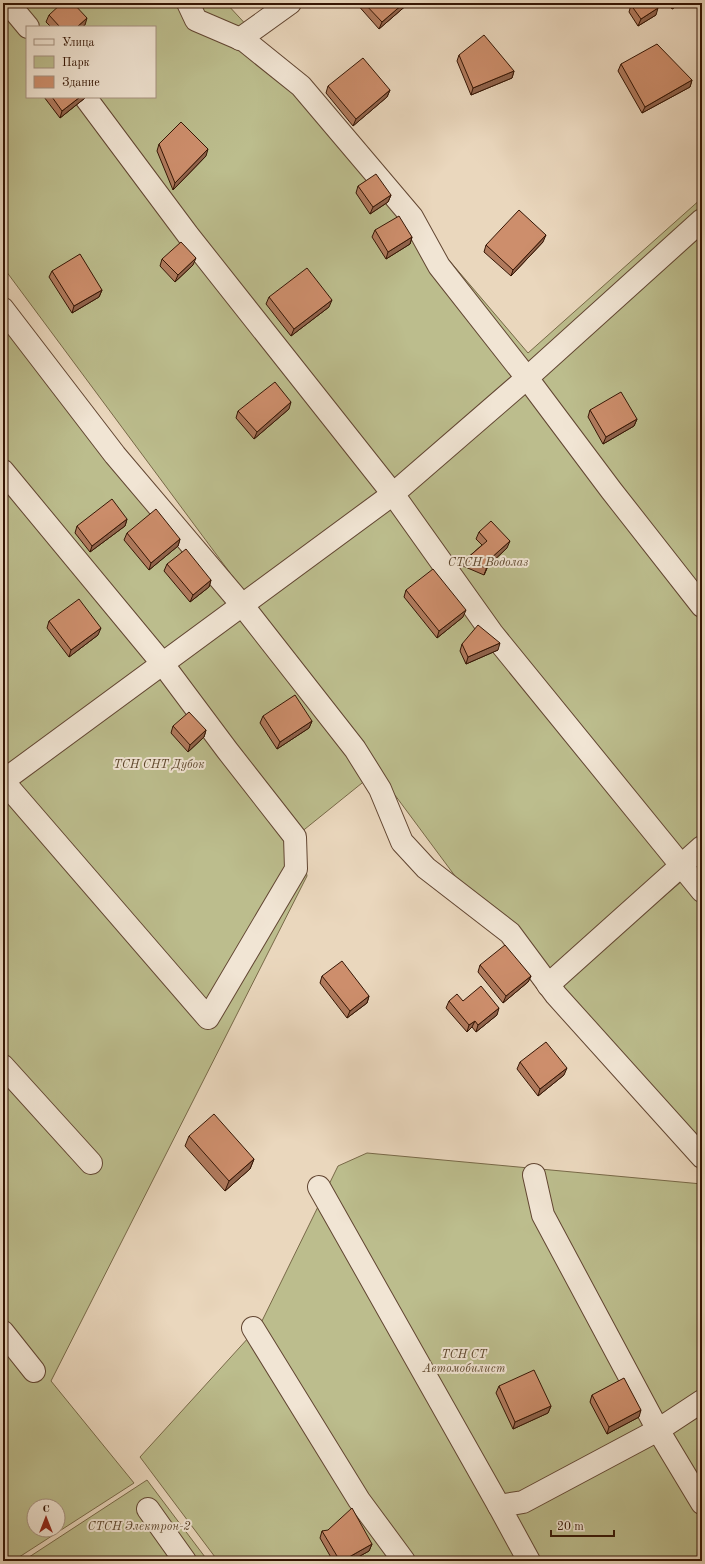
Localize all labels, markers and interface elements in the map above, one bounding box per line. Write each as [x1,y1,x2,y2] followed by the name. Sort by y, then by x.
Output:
[26,26,156,98] legend
[62,37,95,49] text: Улица
[62,57,90,69] text: Парк
[62,77,100,89] text: Здание
[448,557,528,569] park label: СТСН Водолаз
[113,758,205,771] park label: ТСН СНТ Дубок
[422,1349,506,1375] park label: ТСН СТ Автомобилист
[26,1498,66,1538] north arrow
[42,1504,50,1515] text: С
[551,1512,614,1538] scale bar
[88,1521,191,1533] park label: СТСН Электрон-2
[557,1521,584,1533] text: 20 m

